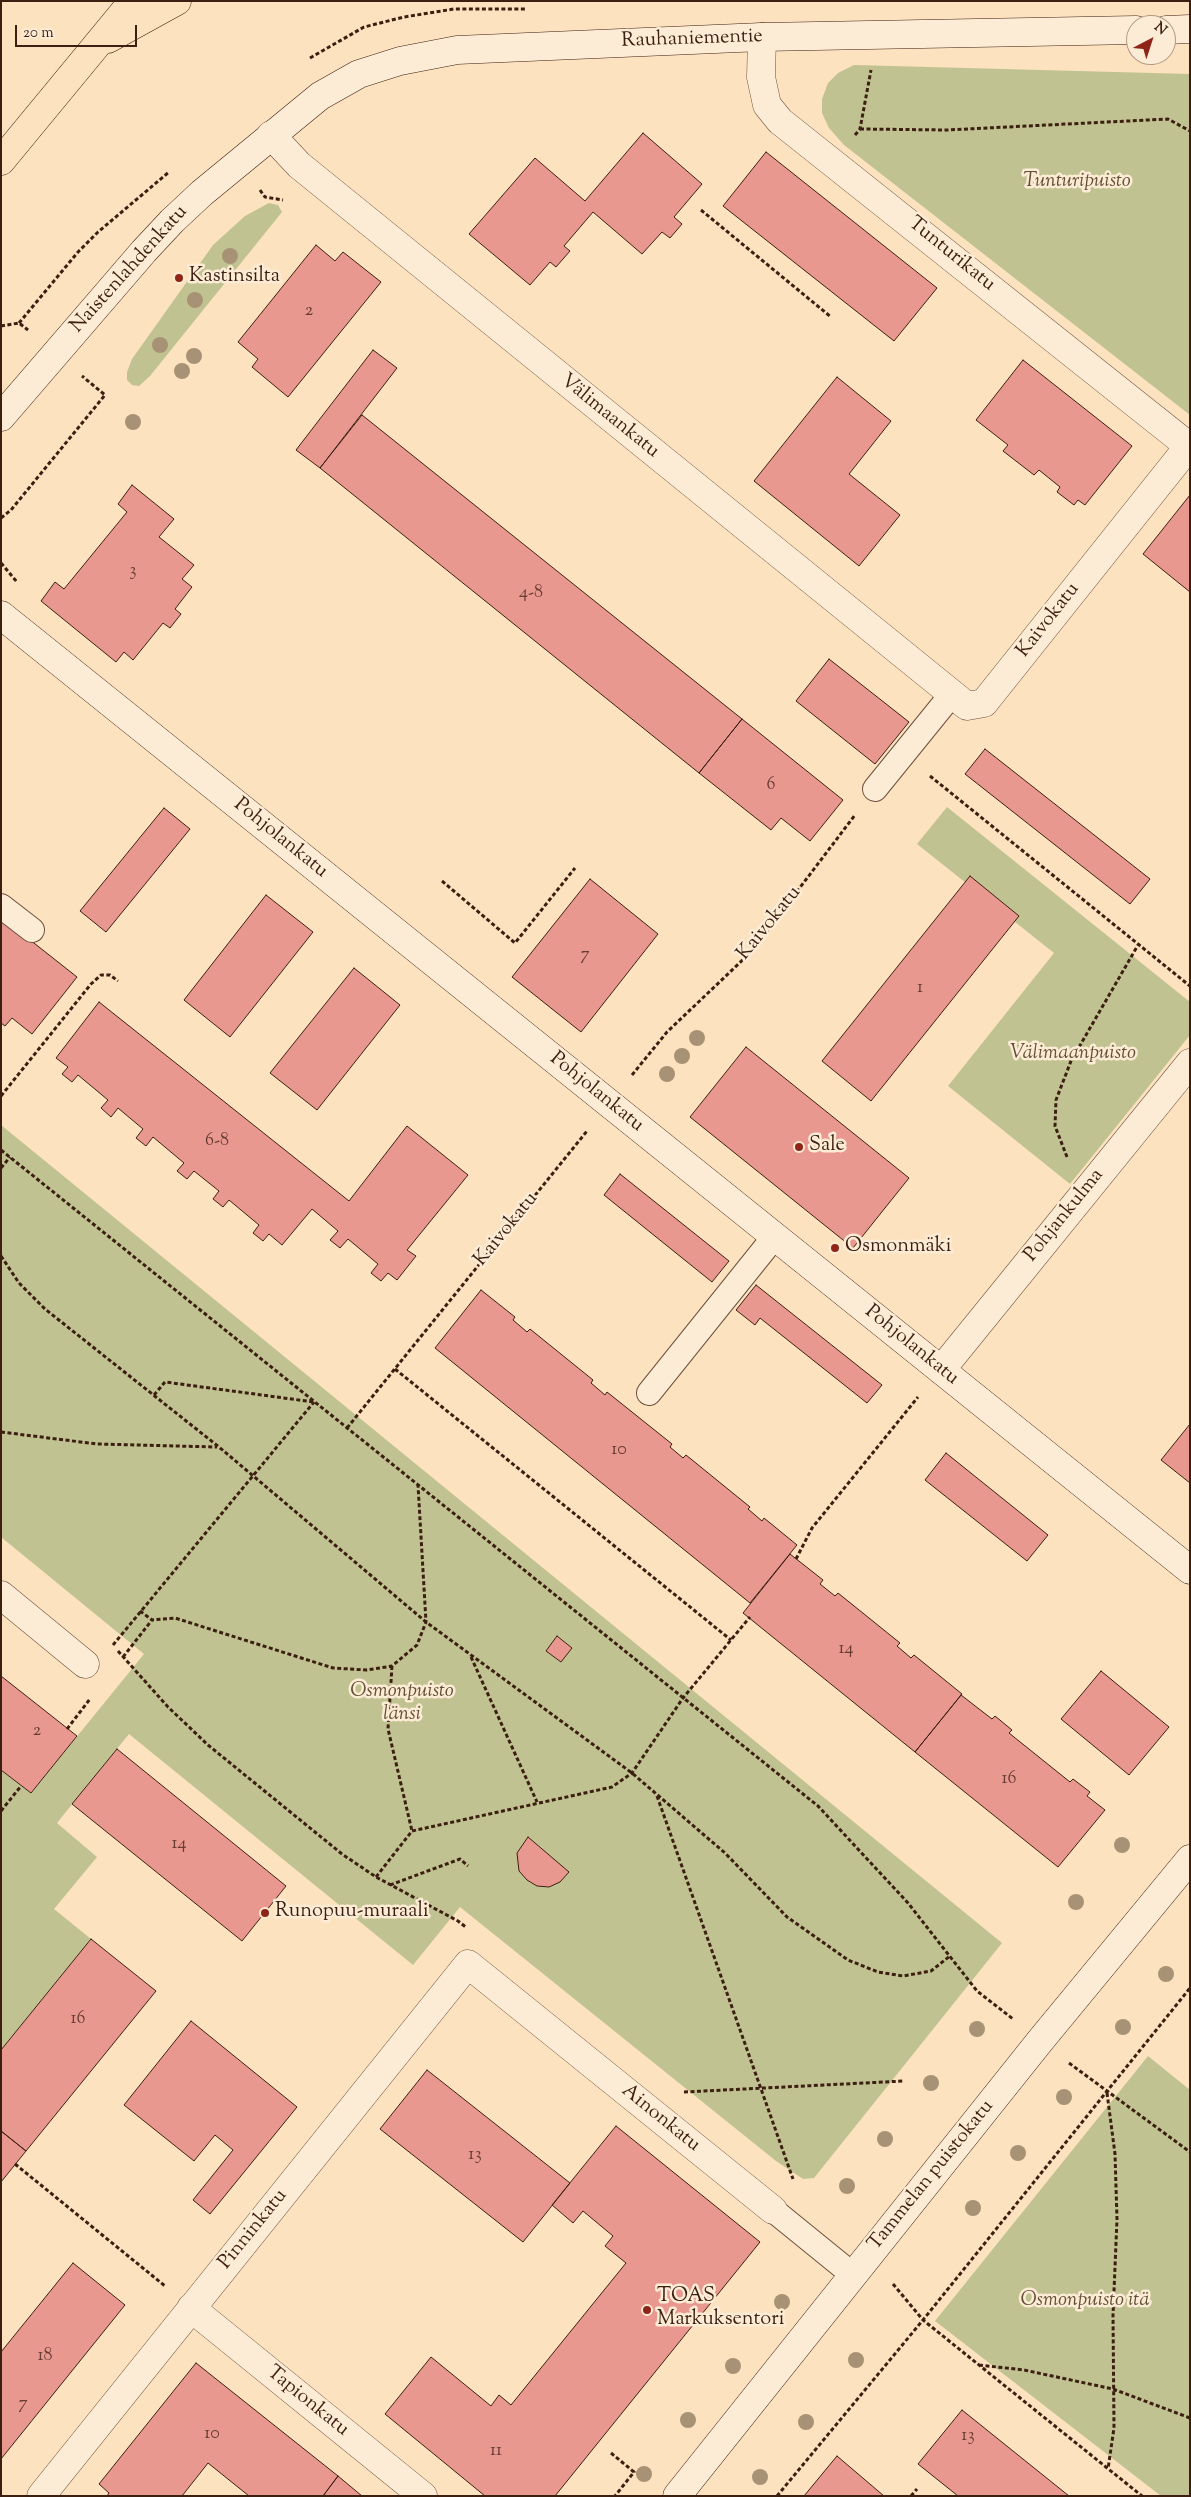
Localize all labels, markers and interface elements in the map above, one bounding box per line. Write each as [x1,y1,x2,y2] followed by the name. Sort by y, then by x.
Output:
[18,15,140,47] scale bar
[1126,15,1176,65] north arrow
[1149,18,1171,41] text: N
[23,23,54,44] text: 20 m
[621,26,763,54] street label: Rauhaniementie
[1023,171,1131,195] park label: Tunturipuisto
[66,201,194,339] street label: Naistenlahdenkatu
[903,213,999,297] street label: Tunturikatu
[189,266,280,290] place label: Kastinsilta
[173,272,185,284] marker: Kastinsilta
[305,301,313,323] house number: 2
[555,370,663,464] street label: Välimaankatu
[129,561,137,583] house number: 3
[1012,579,1086,663] street label: Kaivokatu
[519,583,543,605] house number: 4-8
[767,775,775,797] house number: 6
[228,794,332,884] street label: Pohjolankatu
[733,882,807,966] street label: Kaivokatu
[580,945,590,967] house number: 7
[917,978,923,1000] house number: 1
[1010,1043,1136,1067] park label: Välimaanpuisto
[544,1048,648,1138] street label: Pohjolankatu
[205,1131,229,1153] house number: 6-8
[809,1135,845,1159] place label: Sale
[793,1141,805,1153] marker: Sale
[1020,1165,1110,1267] street label: Pohjankulma
[470,1188,544,1272] street label: Kaivokatu
[845,1236,951,1260] place label: Osmonmäki
[829,1242,841,1254] marker: Osmonmäki
[859,1301,963,1391] street label: Pohjolankatu
[611,1440,627,1462] house number: 10
[838,1639,854,1661] house number: 14
[350,1681,454,1728] park label: Osmonpuisto länsi
[33,1721,41,1743] house number: 2
[1001,1769,1017,1791] house number: 16
[171,1834,187,1856] house number: 14
[275,1901,429,1925] place label: Runopuu-muraali
[259,1907,271,1919] marker: Runopuu-muraali
[70,2009,86,2031] house number: 16
[616,2080,704,2158] street label: Ainonkatu
[864,2096,1000,2256] street label: Tammelan puistokatu
[468,2145,482,2167] house number: 13
[214,2185,294,2275] street label: Pinninkatu
[657,2286,784,2333] place label: TOAS Markuksentori
[1021,2290,1149,2314] park label: Osmonpuisto itä
[641,2304,653,2316] marker: TOAS Markuksentori
[37,2346,53,2368] house number: 18
[261,2362,353,2442] street label: Tapionkatu
[18,2394,28,2416] house number: 7
[204,2424,220,2446] house number: 10
[961,2426,975,2448] house number: 13
[490,2441,502,2463] house number: 11

